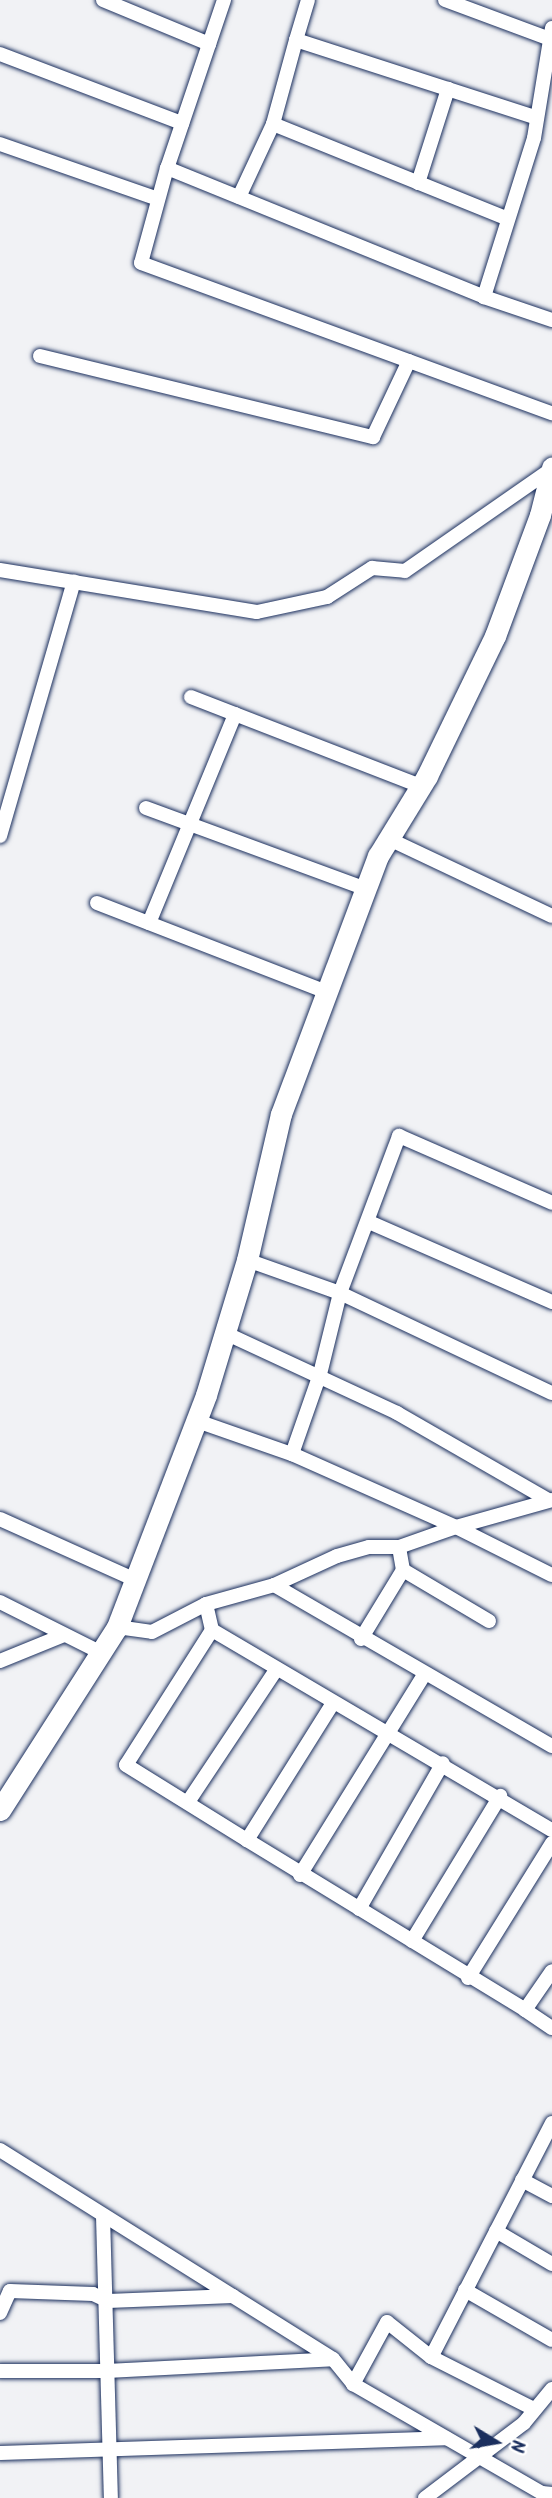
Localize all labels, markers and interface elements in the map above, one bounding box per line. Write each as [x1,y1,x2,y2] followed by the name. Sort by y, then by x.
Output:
[461,2407,531,2477] north arrow
[501,2437,532,2455] text: N

